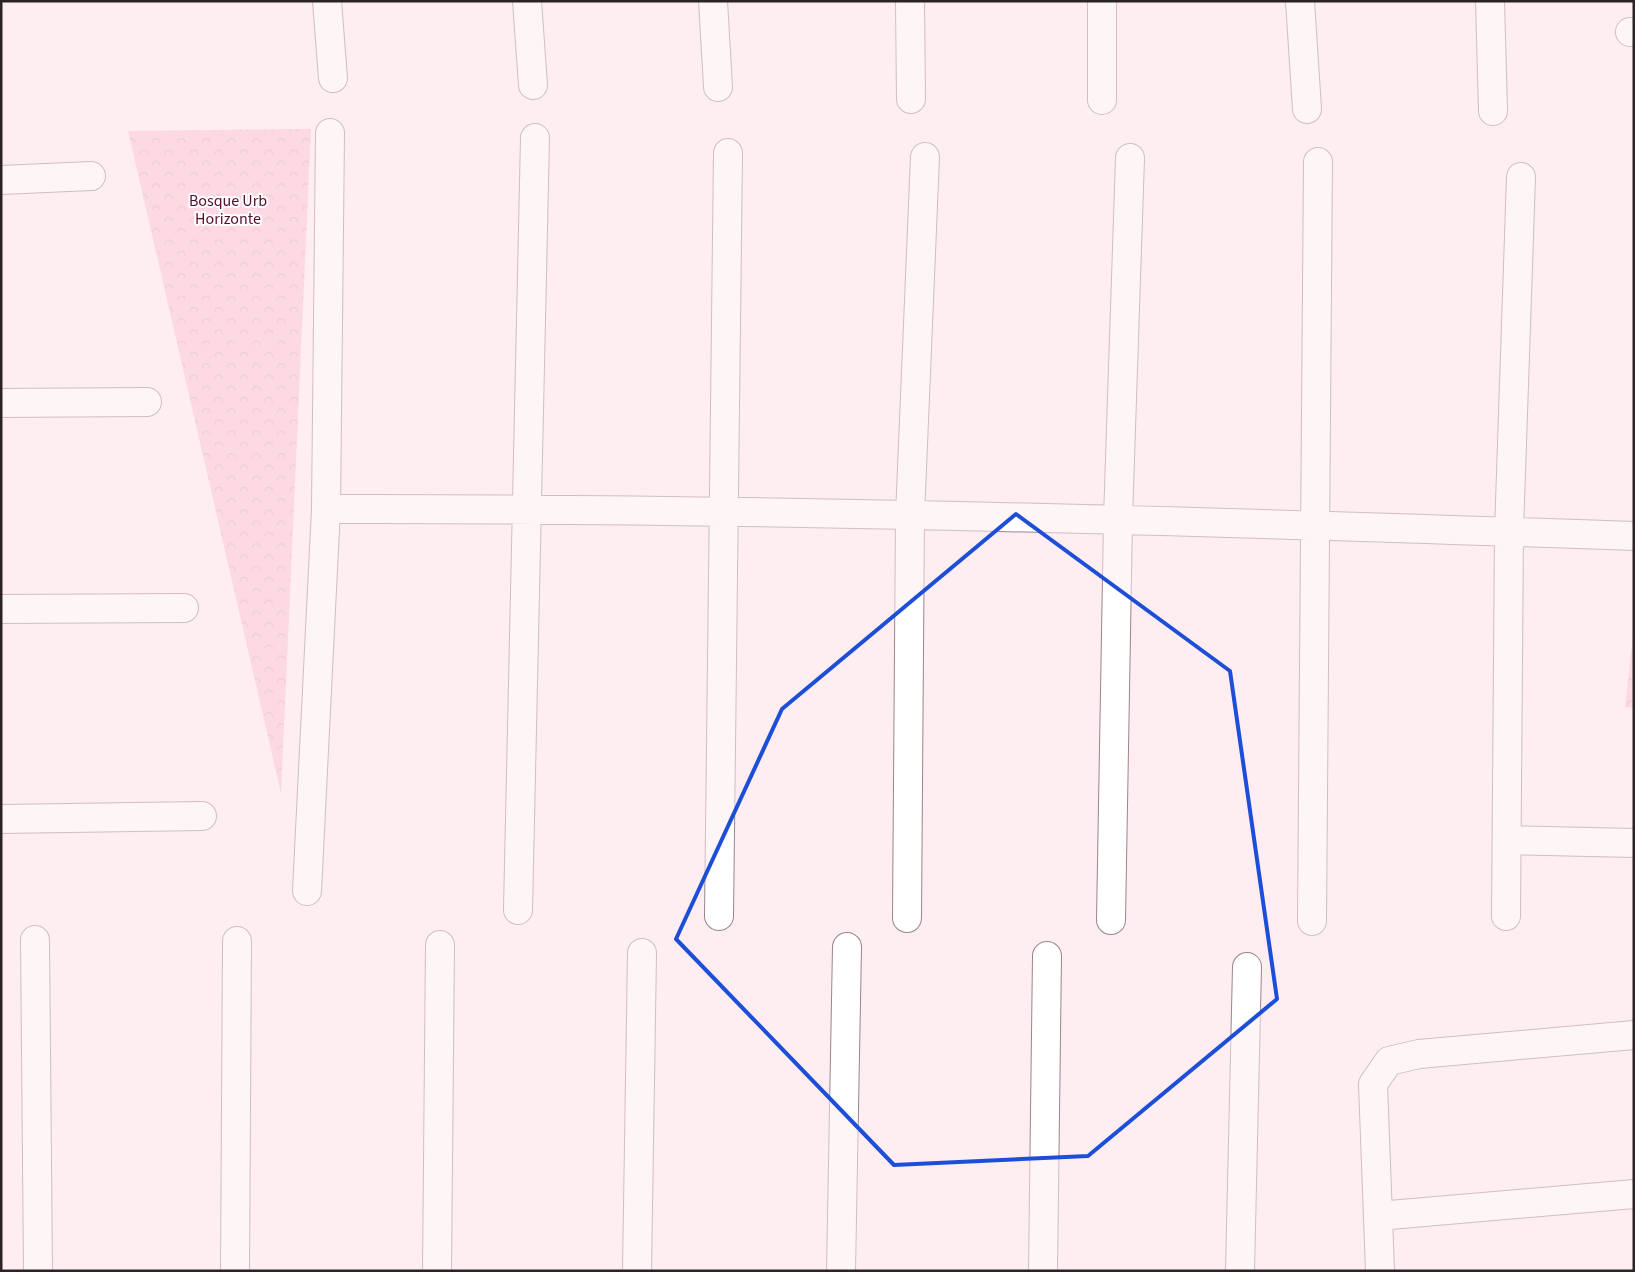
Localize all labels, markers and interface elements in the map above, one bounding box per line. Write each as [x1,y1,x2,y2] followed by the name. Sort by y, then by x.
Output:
[189,190,267,230] park label: Bosque Urb Horizonte

